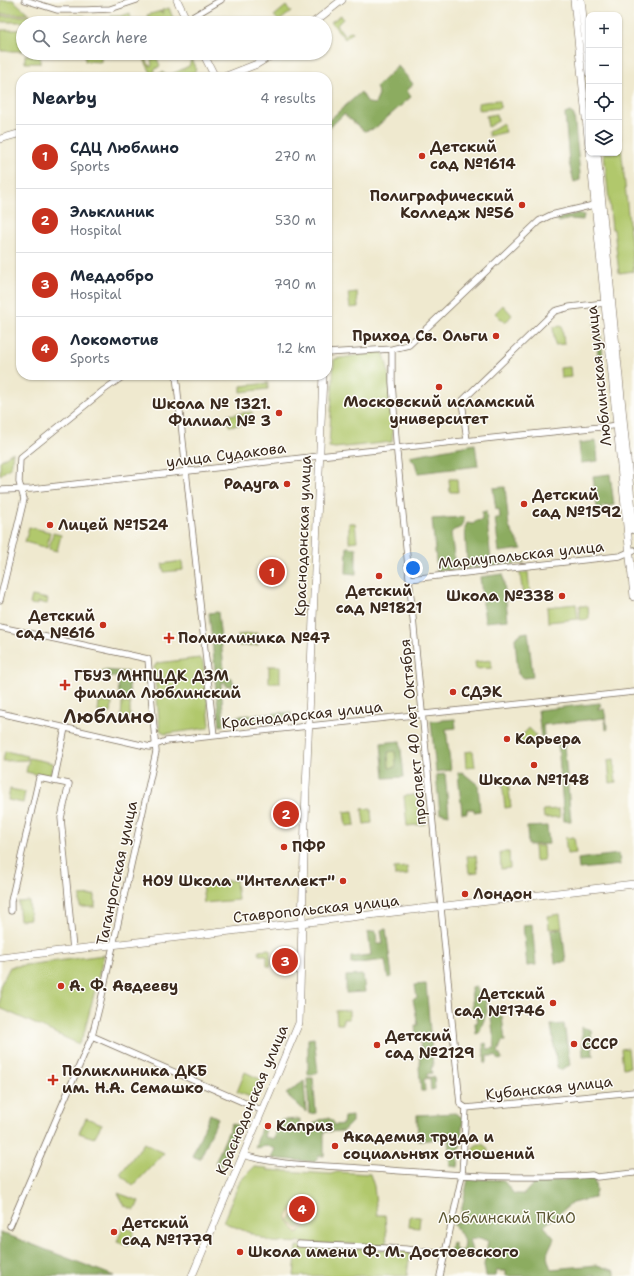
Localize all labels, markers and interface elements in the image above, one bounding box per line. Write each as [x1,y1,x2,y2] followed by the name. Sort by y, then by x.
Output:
[586,12,622,156] map controls
[586,12,622,48] button: +
[16,16,332,60] search box
[30,27,52,49] icon: search
[62,28,148,48] text: Search here
[586,48,622,84] button: −
[586,84,622,120] button: locate
[32,87,97,109] text: Nearby
[260,90,316,107] text: 4 results
[586,120,622,156] button: layers
[430,137,516,174] place label: Детский сад №1614
[70,138,179,158] text: СДЦ Люблино
[42,148,48,165] text: 1
[274,148,316,165] text: 270 m
[417,151,427,161] marker: Детский сад №1614
[70,158,110,175] text: Sports
[370,186,515,223] place label: Полиграфический Колледж №56
[517,200,527,210] marker: Полиграфический Колледж №56
[70,202,155,222] text: Эльклиник
[40,212,50,229] text: 2
[275,212,316,229] text: 530 m
[70,222,121,239] text: Hospital
[70,266,154,286] text: Меддобро
[40,276,50,293] text: 3
[274,276,316,293] text: 790 m
[70,286,121,303] text: Hospital
[582,304,616,447] street label: Люблинская улица
[352,326,489,346] place label: Приход Св. Ольги
[70,330,158,350] text: Локомотив
[491,331,501,341] marker: Приход Св. Ольги
[40,340,50,357] text: 4
[277,340,316,357] text: 1.2 km
[70,350,110,367] text: Sports
[434,382,444,392] marker: Московский исламский университет
[343,392,535,429] place label: Московский исламский университет
[152,394,271,431] place label: Школа № 1321. Филиал № 3
[274,408,284,418] marker: Школа № 1321. Филиал № 3
[165,438,288,472] street label: улица Судакова
[290,454,316,617] street label: Краснодонская улица
[224,474,280,494] place label: Радуга
[282,479,292,489] marker: Радуга
[532,485,622,522] place label: Детский сад №1592
[519,499,529,509] marker: Детский сад №1592
[58,515,169,535] place label: Лицей №1524
[45,520,55,530] marker: Лицей №1524
[437,536,606,574] street label: Мариупольская улица
[259,557,285,587] pin: 1
[403,558,423,578] your location
[374,571,384,581] marker: Детский сад №1821
[336,581,422,618] place label: Детский сад №1821
[446,586,554,606] place label: Школа №338
[557,591,567,601] marker: Школа №338
[16,606,96,643] place label: Детский сад №616
[98,620,108,630] marker: Детский сад №616
[178,628,331,648] place label: Поликлиника №47
[163,632,175,644] marker: Поликлиника №47
[395,638,431,826] street label: проспект 40 лет Октября
[74,666,242,703] place label: ГБУЗ МНПЦДК ДЗМ филиал Люблинский
[59,679,71,691] marker: ГБУЗ МНПЦДК ДЗМ филиал Люблинский
[461,682,503,702] place label: СДЭК
[448,687,458,697] marker: СДЭК
[221,697,384,733] street label: Краснодарская улица
[63,704,155,729] district label: Люблино
[515,729,582,749] place label: Карьера
[502,734,512,744] marker: Карьера
[529,760,539,770] marker: Школа №1148
[479,770,589,790] place label: Школа №1148
[92,798,142,947] street label: Таганрогская улица
[273,799,299,829] pin: 2
[292,837,326,857] place label: ПФР
[279,842,289,852] marker: ПФР
[142,871,335,891] place label: НОУ Школа "Интеллект"
[338,876,348,886] marker: НОУ Школа "Интеллект"
[473,884,532,904] place label: Лондон
[460,889,470,899] marker: Лондон
[232,890,401,928] street label: Ставропольская улица
[272,946,298,976] pin: 3
[69,976,178,996] place label: А. Ф. Авдееву
[56,981,66,991] marker: А. Ф. Авдееву
[454,984,546,1021] place label: Детский сад №1746
[548,998,558,1008] marker: Детский сад №1746
[211,1021,293,1178] street label: Краснодонская улица
[385,1026,474,1063] place label: Детский сад №2129
[582,1034,618,1054] place label: СССР
[569,1039,579,1049] marker: СССР
[372,1040,382,1050] marker: Детский сад №2129
[62,1061,207,1098] place label: Поликлиника ДКБ им. Н.А. Семашко
[484,1071,614,1105] street label: Кубанская улица
[47,1074,59,1086] marker: Поликлиника ДКБ им. Н.А. Семашко
[276,1116,333,1136] place label: Каприз
[263,1121,273,1131] marker: Каприз
[343,1127,535,1164] place label: Академия труда и социальных отношений
[330,1141,340,1151] marker: Академия труда и социальных отношений
[289,1194,315,1224] pin: 4
[438,1208,576,1228] park label: Люблинский ПКиО
[122,1213,213,1250] place label: Детский сад №1779
[109,1227,119,1237] marker: Детский сад №1779
[248,1242,519,1262] place label: Школа имени Ф. М. Достоевского
[235,1247,245,1257] marker: Школа имени Ф. М. Достоевского

